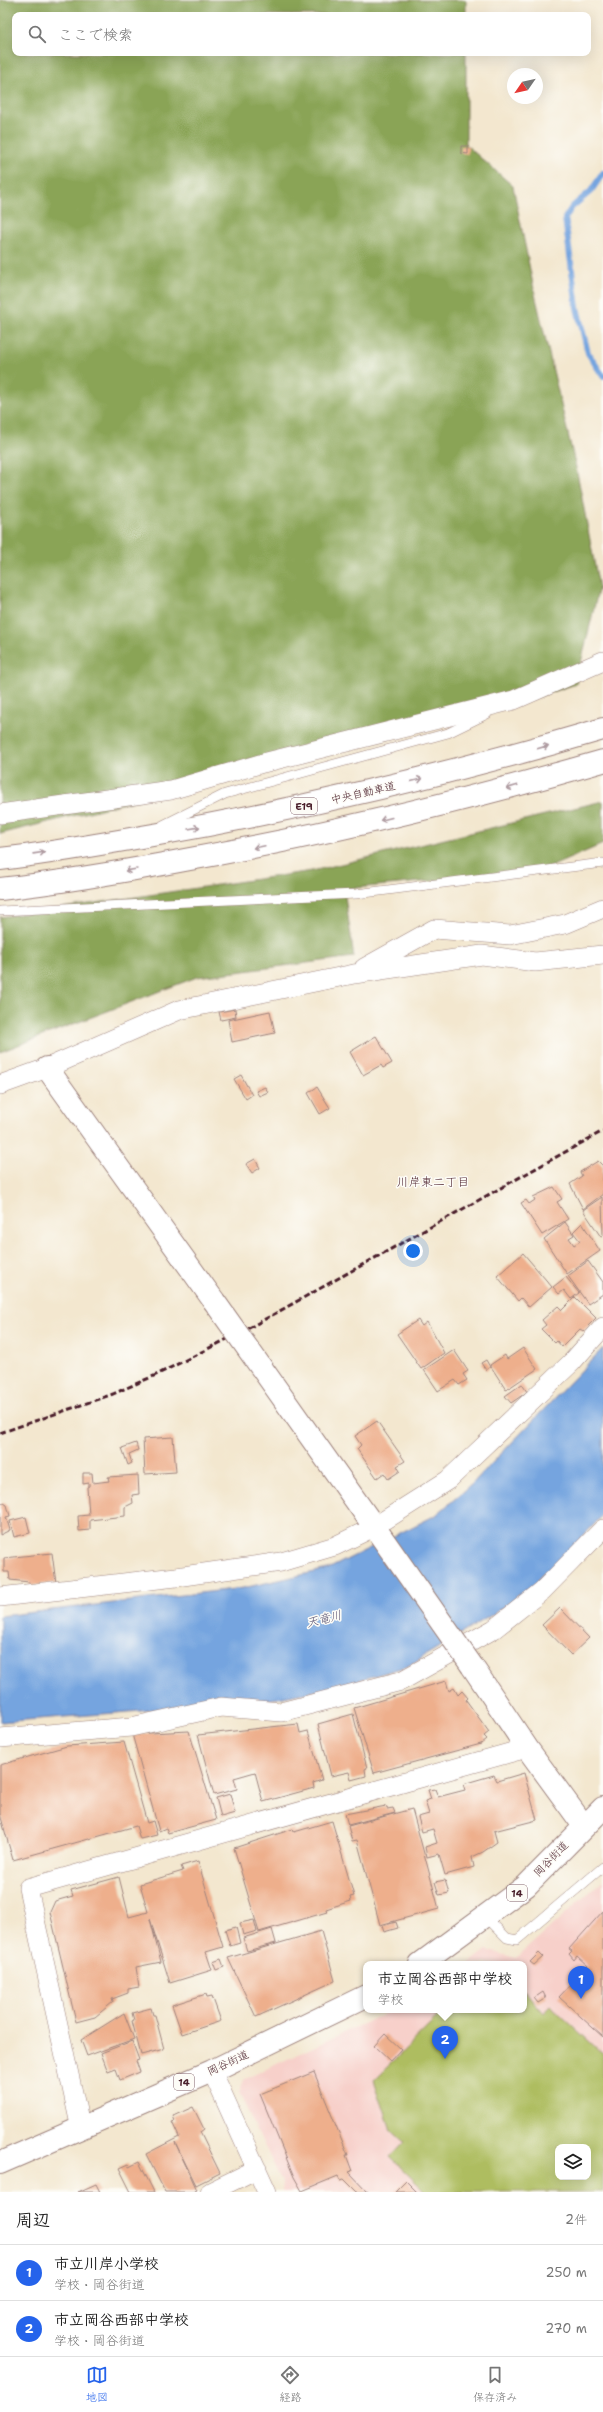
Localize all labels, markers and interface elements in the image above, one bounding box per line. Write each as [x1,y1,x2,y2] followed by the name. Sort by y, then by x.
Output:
[12,12,591,56] search box
[26,23,48,45] icon: search
[58,25,133,45] text: ここで検索
[507,68,543,104] north arrow
[536,743,549,750] one-way arrow
[411,776,424,784] one-way arrow
[329,778,397,808] street label: 中央自動車道
[505,784,518,791] one-way arrow
[291,798,317,814] road number: E19
[379,815,392,823] one-way arrow
[188,823,201,831] one-way arrow
[252,843,265,851] one-way arrow
[32,849,45,857] one-way arrow
[125,866,138,874] one-way arrow
[397,1174,469,1190] district label: 川岸東二丁目
[403,1241,423,1261] your location
[305,1607,343,1631] water label: 天竜川
[530,1838,572,1880] street label: 岡谷街道
[507,1885,527,1901] road number: 14
[363,1961,527,2013] popup
[568,1966,594,1999] pin: 1
[377,1969,513,1989] text: 市立岡谷西部中学校
[377,1991,404,2008] text: 学校
[432,2026,458,2059] pin: 2
[205,2047,251,2079] street label: 岡谷街道
[174,2074,194,2090] road number: 14
[555,2144,591,2180] map controls
[555,2144,591,2180] button: layers
[16,2209,50,2231] text: 周辺
[565,2211,587,2228] text: 2件
[54,2254,159,2274] text: 市立川岸小学校
[26,2264,32,2281] text: 1
[546,2264,587,2281] text: 250 m
[54,2276,145,2293] text: 学校 · 岡谷街道
[54,2310,189,2330] text: 市立岡谷西部中学校
[24,2320,34,2337] text: 2
[545,2320,587,2337] text: 270 m
[54,2332,145,2349] text: 学校 · 岡谷街道
[86,2364,108,2405] tab: 地図
[279,2364,301,2405] tab: 経路
[473,2364,517,2405] tab: 保存済み

